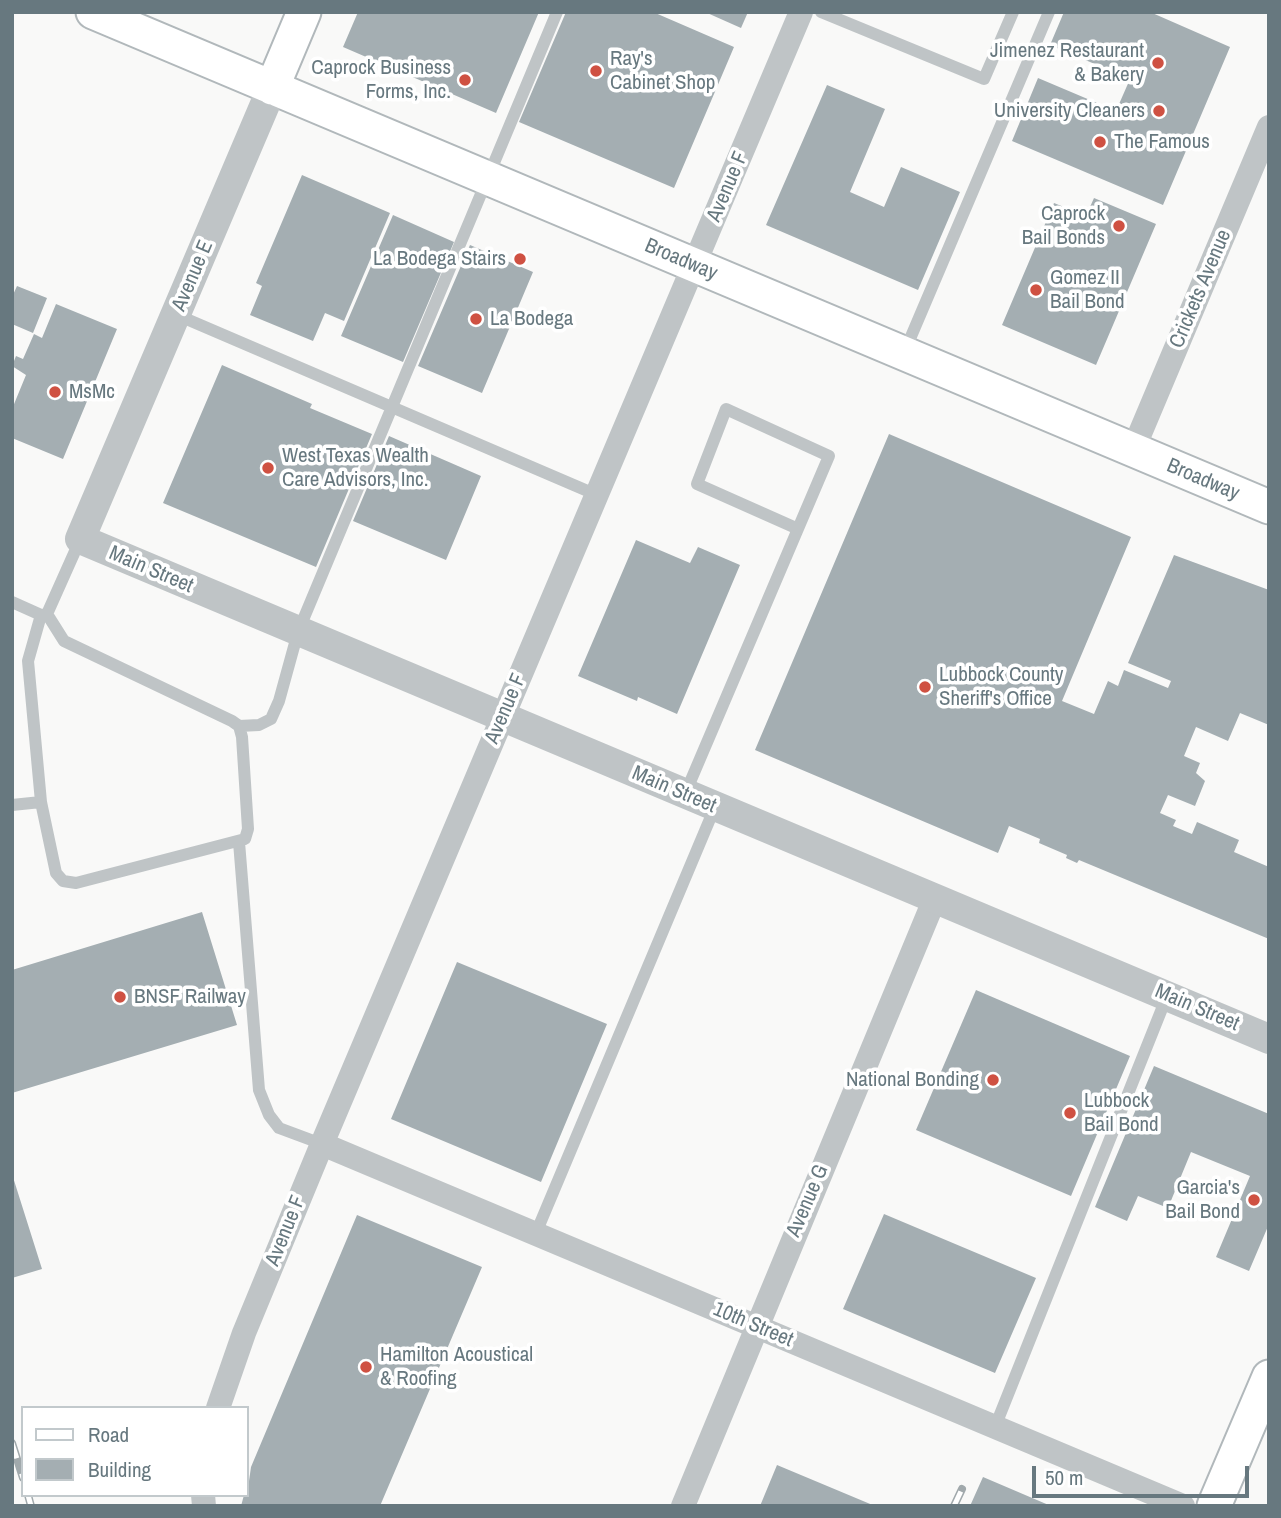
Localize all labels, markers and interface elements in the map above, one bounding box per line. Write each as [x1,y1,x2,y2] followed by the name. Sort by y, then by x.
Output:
[990,38,1144,88] place label: Jimenez Restaurant & Bakery
[610,46,715,96] place label: Ray's Cabinet Shop
[311,55,451,105] place label: Caprock Business Forms, Inc.
[1150,55,1166,71] marker: Jimenez Restaurant & Bakery
[588,63,604,79] marker: Ray's Cabinet Shop
[457,72,473,88] marker: Caprock Business Forms, Inc.
[994,98,1145,124] place label: University Cleaners
[1151,103,1167,119] marker: University Cleaners
[1114,129,1210,155] place label: The Famous
[1092,134,1108,150] marker: The Famous
[702,148,754,226] street label: Avenue F
[1022,201,1105,251] place label: Caprock Bail Bonds
[1111,218,1127,234] marker: Caprock Bail Bonds
[1165,226,1237,352] street label: Crickets Avenue
[641,233,721,287] street label: Broadway
[167,237,219,315] street label: Avenue E
[373,246,506,272] place label: La Bodega Stairs
[512,251,528,267] marker: La Bodega Stairs
[1050,265,1125,315] place label: Gomez II Bail Bond
[1028,282,1044,298] marker: Gomez II Bail Bond
[490,306,573,332] place label: La Bodega
[468,311,484,327] marker: La Bodega
[69,379,115,405] place label: MsMc
[47,384,63,400] marker: MsMc
[282,443,429,493] place label: West Texas Wealth Care Advisors, Inc.
[1163,453,1243,507] street label: Broadway
[260,460,276,476] marker: West Texas Wealth Care Advisors, Inc.
[105,541,197,599] street label: Main Street
[939,662,1063,712] place label: Lubbock County Sheriff's Office
[480,670,532,748] street label: Avenue F
[917,679,933,695] marker: Lubbock County Sheriff's Office
[628,761,720,819] street label: Main Street
[1151,979,1243,1037] street label: Main Street
[134,984,246,1010] place label: BNSF Railway
[112,989,128,1005] marker: BNSF Railway
[846,1067,979,1093] place label: National Bonding
[985,1072,1001,1088] marker: National Bonding
[1084,1088,1159,1138] place label: Lubbock Bail Bond
[1062,1105,1078,1121] marker: Lubbock Bail Bond
[781,1161,835,1241] street label: Avenue G
[1165,1175,1240,1225] place label: Garcia's Bail Bond
[261,1192,311,1270] street label: Avenue F
[1246,1192,1262,1208] marker: Garcia's Bail Bond
[709,1297,797,1353] street label: 10th Street
[380,1342,533,1392] place label: Hamilton Acoustical & Roofing
[358,1359,374,1375] marker: Hamilton Acoustical & Roofing
[21,1406,248,1497] legend
[88,1420,129,1449] text: Road
[1036,1452,1253,1496] scale bar
[88,1455,151,1484] text: Building
[1045,1463,1083,1492] text: 50 m

